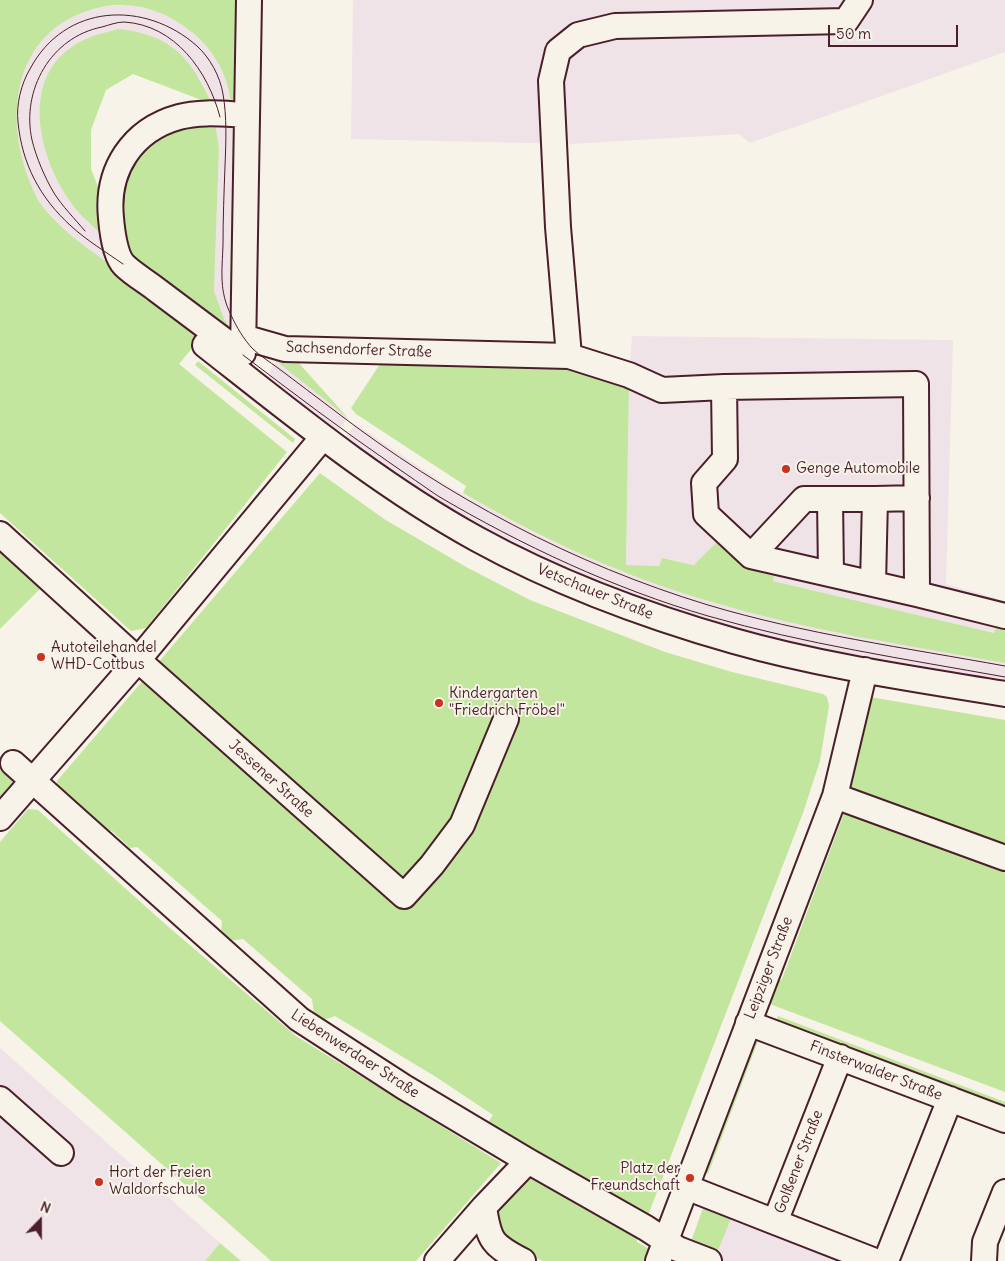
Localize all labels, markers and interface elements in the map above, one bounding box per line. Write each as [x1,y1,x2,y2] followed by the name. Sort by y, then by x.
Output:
[830,15,960,47] scale bar
[836,24,871,43] text: 50 m
[286,338,432,362] street label: Sachsendorfer Straße
[796,460,920,478] place label: Genge Automobile
[780,463,792,475] marker: Genge Automobile
[534,560,656,624] street label: Vetschauer Straße
[51,639,157,674] place label: Autoteilehandel WHD-Cottbus
[35,651,47,663] marker: Autoteilehandel WHD-Cottbus
[449,685,565,720] place label: Kindergarten "Friedrich Fröbel"
[433,697,445,709] marker: Kindergarten "Friedrich Fröbel"
[225,736,317,822] street label: Jessener Straße
[741,914,797,1022] street label: Leipziger Straße
[287,1006,423,1102] street label: Liebenwerdaer Straße
[807,1037,945,1105] street label: Finsterwalder Straße
[771,1108,827,1216] street label: Golßener Straße
[590,1160,680,1195] place label: Platz der Freundschaft
[109,1164,211,1199] place label: Hort der Freien Waldorfschule
[684,1172,696,1184] marker: Platz der Freundschaft
[93,1176,105,1188] marker: Hort der Freien Waldorfschule
[15,1196,65,1246] north arrow
[38,1197,53,1217] text: N

